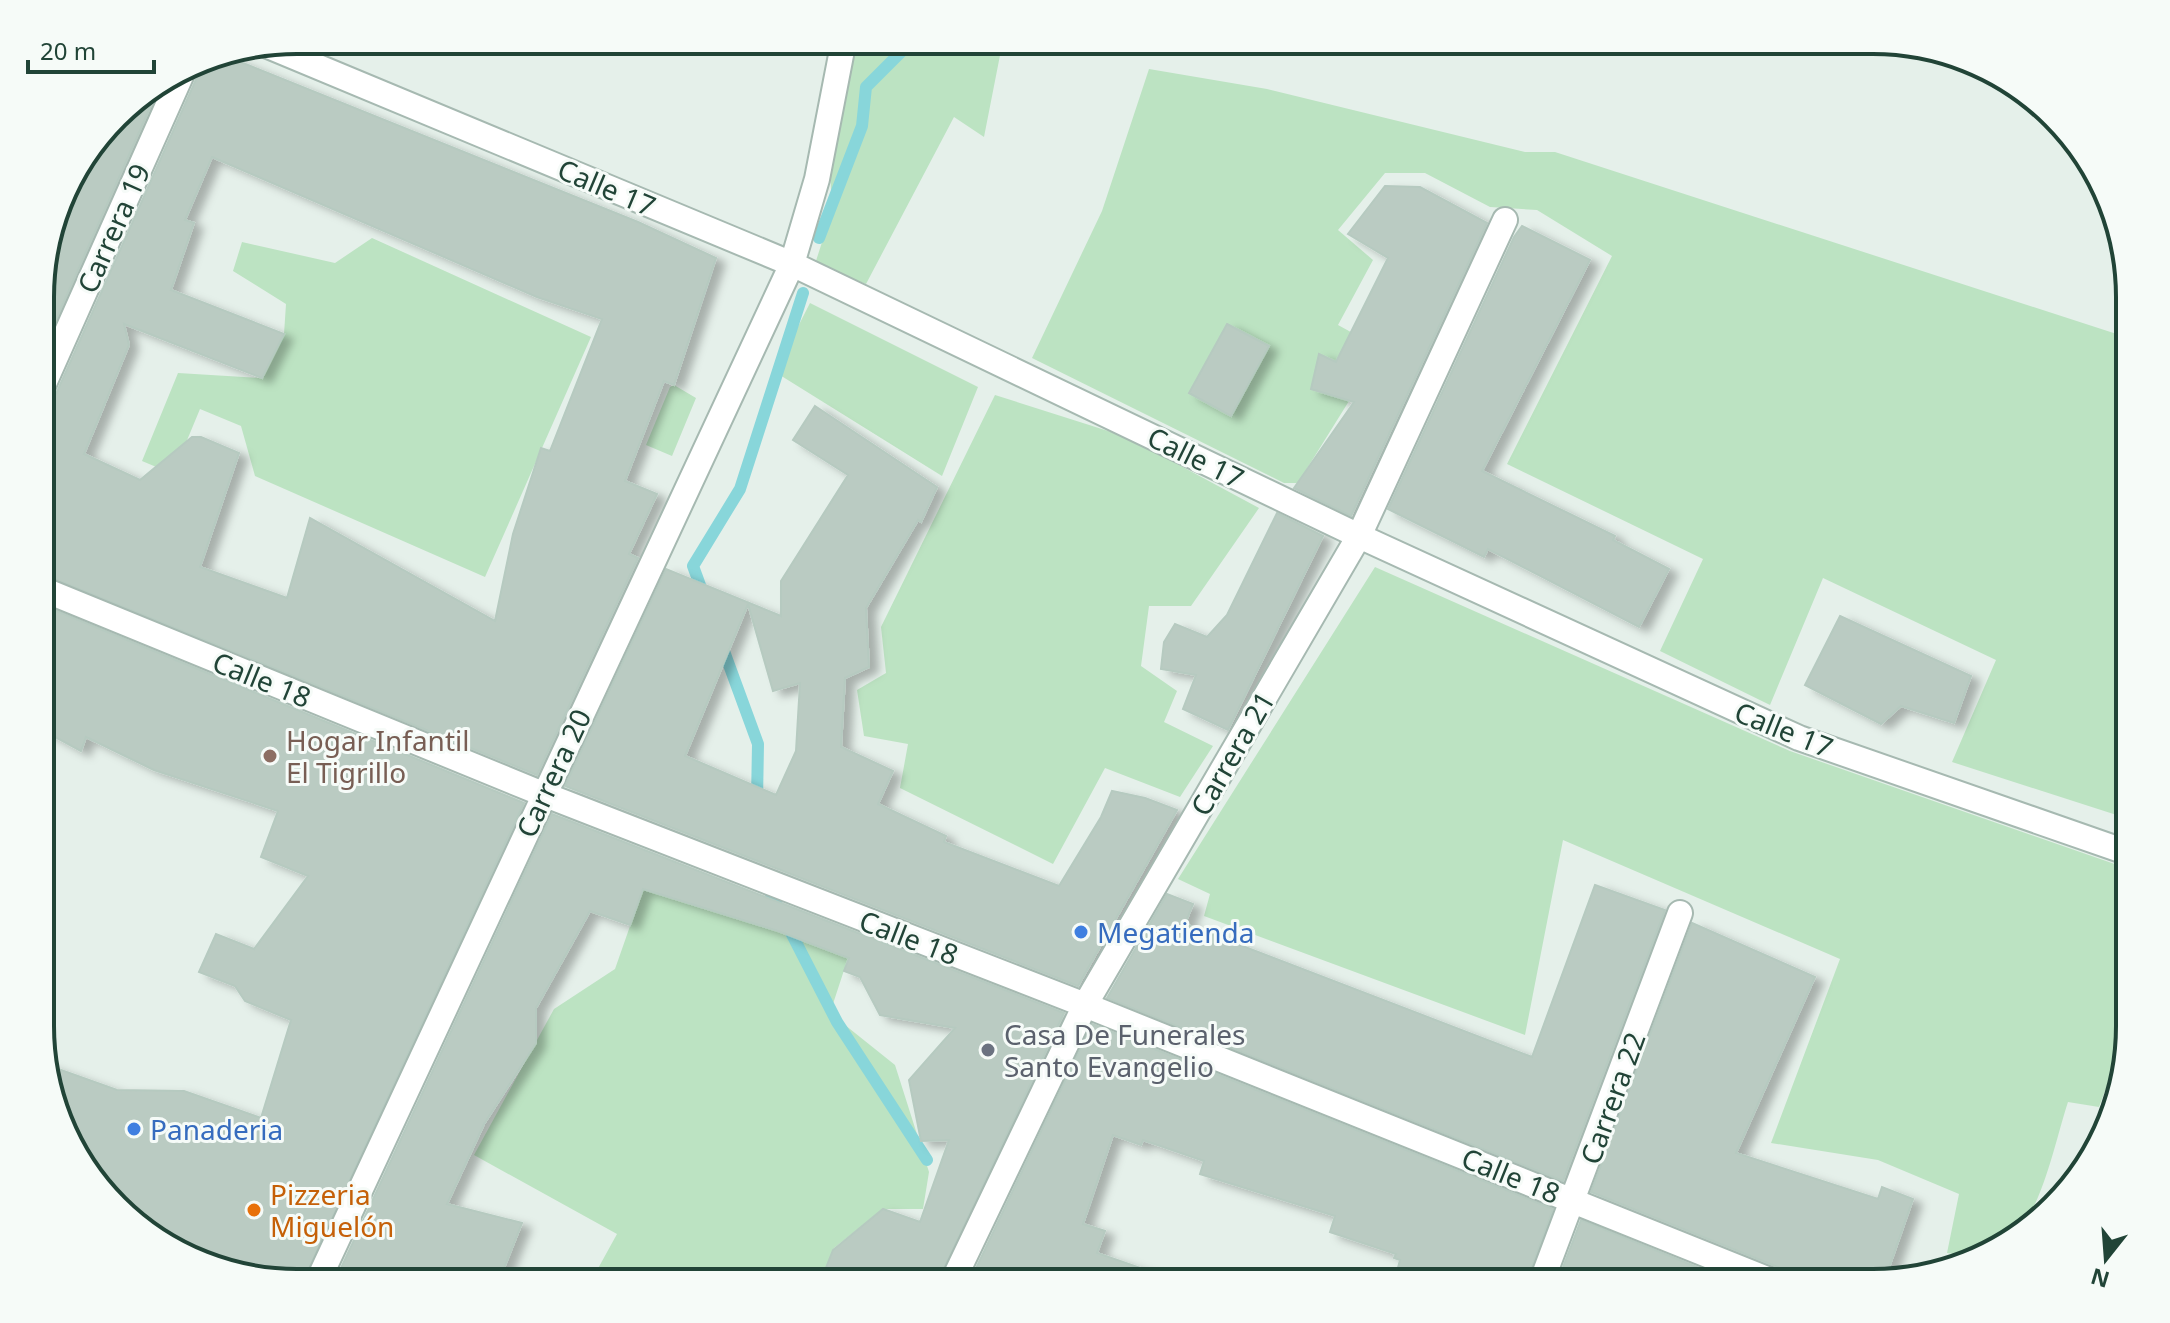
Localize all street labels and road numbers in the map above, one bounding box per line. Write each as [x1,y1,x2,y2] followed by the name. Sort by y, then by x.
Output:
[552,149,662,225] street label: Calle 17
[68,157,158,299] street label: Carrera 19
[1141,417,1251,497] street label: Calle 17
[207,642,317,716] street label: Calle 18
[1181,684,1283,822] street label: Carrera 21
[1729,692,1839,766] street label: Calle 17
[507,703,599,843] street label: Carrera 20
[854,901,964,973] street label: Calle 18
[1571,1027,1653,1169] street label: Carrera 22
[1456,1138,1566,1212] street label: Calle 18

